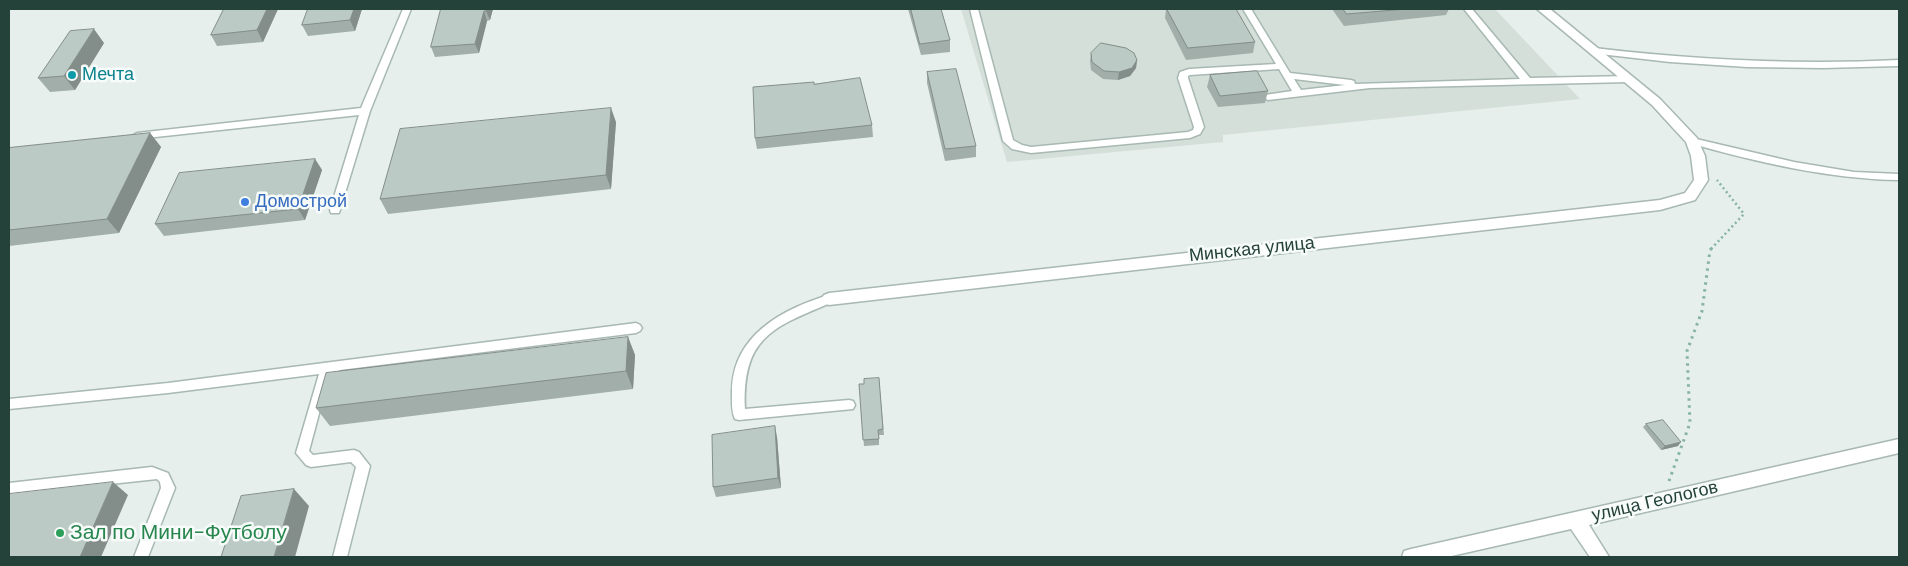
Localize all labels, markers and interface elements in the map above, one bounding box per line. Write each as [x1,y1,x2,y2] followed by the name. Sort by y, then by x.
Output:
[82,64,134,86] place label: Мечта
[66,69,78,81] marker: Мечта
[255,191,347,213] place label: Домострой
[239,196,251,208] marker: Домострой
[1188,233,1316,267] street label: Минская улица
[1590,477,1720,527] street label: улица Геологов
[70,520,287,546] place label: Зал по Мини-Футболу
[54,527,66,539] marker: Зал по Мини-Футболу

